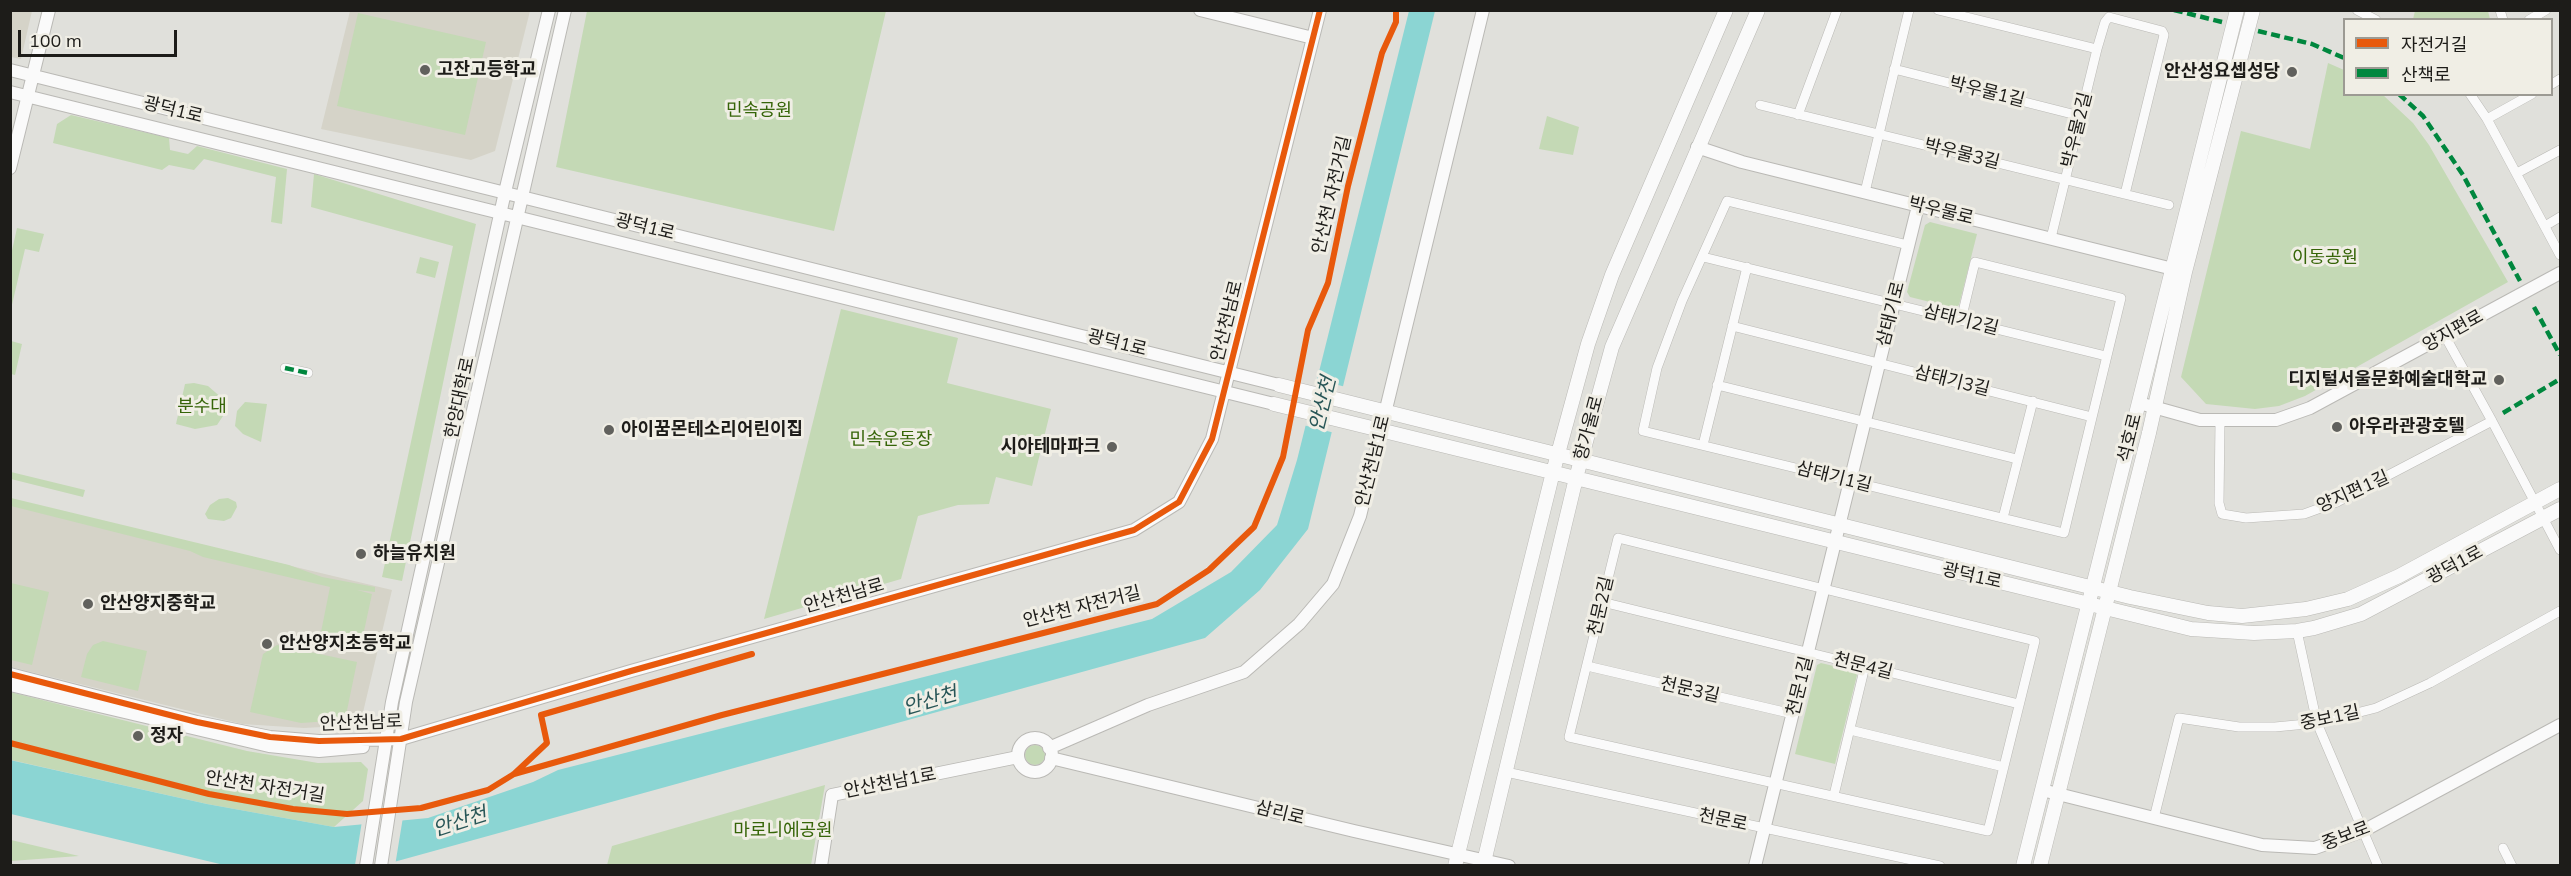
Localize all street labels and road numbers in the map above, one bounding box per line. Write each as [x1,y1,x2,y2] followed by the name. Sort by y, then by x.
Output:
[1947,72,2027,112] street label: 박우물1길
[2057,90,2097,170] street label: 박우물2길
[141,92,205,128] street label: 광덕1로
[1308,134,1356,256] street label: 안산천 자전거길
[1922,134,2002,174] street label: 박우물3길
[1906,193,1976,229] street label: 박우물로
[613,209,677,245] street label: 광덕1로
[1207,278,1247,364] street label: 안산천남로
[1873,279,1909,349] street label: 삼태기로
[1921,300,2001,340] street label: 삼태기2길
[2419,305,2487,357] street label: 양지편로
[1085,325,1149,361] street label: 광덕1로
[441,355,479,441] street label: 한양대학로
[1912,361,1992,401] street label: 삼태기3길
[1570,393,1608,463] street label: 항가울로
[2114,411,2146,465] street label: 석호로
[1351,413,1395,509] street label: 안산천남1로
[1794,457,1874,497] street label: 삼태기1길
[2313,466,2393,518] street label: 양지편1길
[2423,541,2487,589] street label: 광덕1로
[1940,559,2004,593] street label: 광덕1로
[801,574,887,618] street label: 안산천남로
[1584,574,1618,638] street label: 천문2길
[1021,582,1143,632] street label: 안산천 자전거길
[1831,648,1895,684] street label: 천문4길
[1782,654,1818,718] street label: 천문1길
[1658,673,1722,707] street label: 천문3길
[2298,701,2362,735] street label: 중보1길
[319,711,403,735] street label: 안산천남로
[842,763,938,803] street label: 안산천남1로
[204,767,326,807] street label: 안산천 자전거길
[1253,797,1307,829] street label: 삼리로
[1696,804,1750,836] street label: 천문로
[2319,817,2373,855] street label: 중보로

